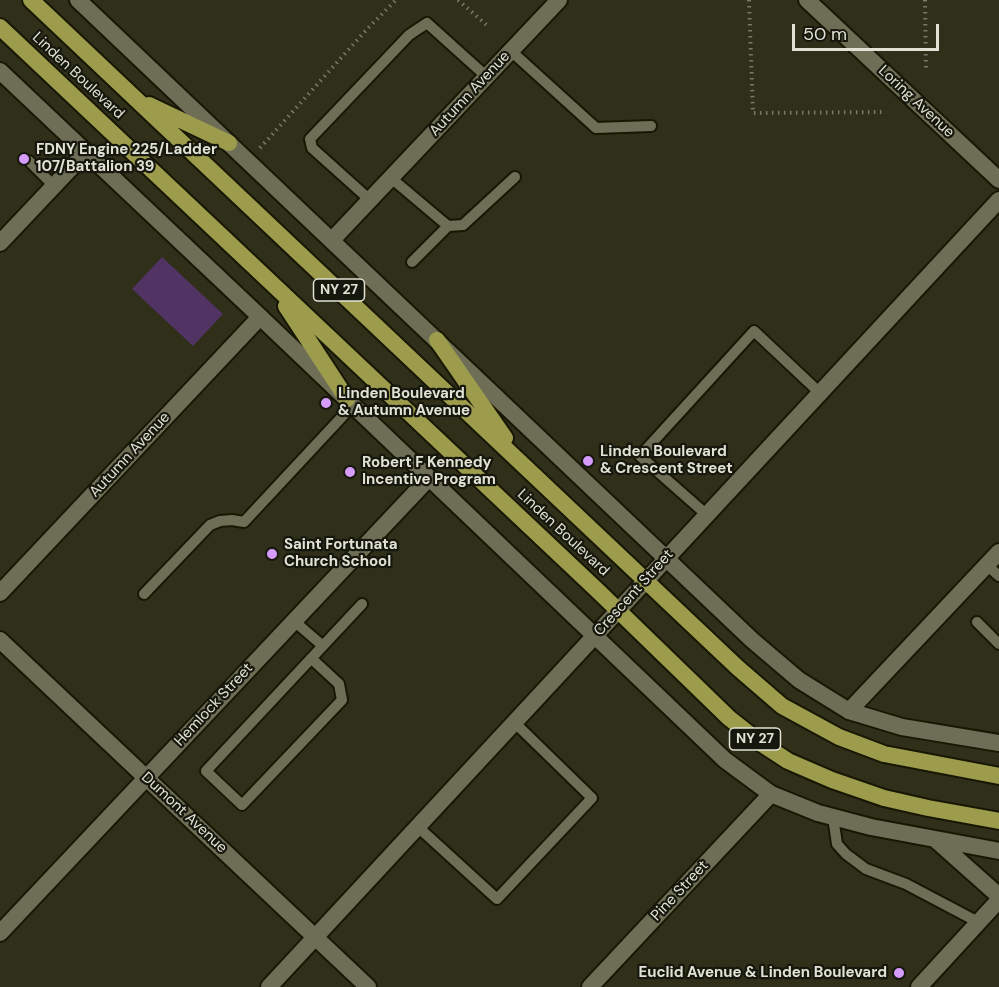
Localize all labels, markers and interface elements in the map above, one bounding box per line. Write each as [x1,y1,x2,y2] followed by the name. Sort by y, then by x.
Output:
[795,12,942,50] scale bar
[803,22,847,46] text: 50 m
[28,29,128,123] street label: Linden Boulevard
[426,48,514,140] street label: Autumn Avenue
[874,62,958,142] street label: Loring Avenue
[36,141,217,176] place label: FDNY Engine 225/Ladder 107/Battalion 39
[17,152,31,166] marker: FDNY Engine 225/Ladder 107/Battalion 39
[314,279,364,301] road number: NY 27
[338,385,470,420] place label: Linden Boulevard & Autumn Avenue
[319,396,333,410] marker: Linden Boulevard & Autumn Avenue
[86,409,174,501] street label: Autumn Avenue
[600,443,733,478] place label: Linden Boulevard & Crescent Street
[362,454,496,489] place label: Robert F Kennedy Incentive Program
[581,454,595,468] marker: Linden Boulevard & Crescent Street
[343,465,357,479] marker: Robert F Kennedy Incentive Program
[513,486,613,580] street label: Linden Boulevard
[284,536,397,571] place label: Saint Fortunata Church School
[590,546,678,640] street label: Crescent Street
[265,547,279,561] marker: Saint Fortunata Church School
[171,660,257,750] street label: Hemlock Street
[730,728,780,750] road number: NY 27
[137,769,231,857] street label: Dumont Avenue
[648,857,712,925] street label: Pine Street
[638,964,887,982] place label: Euclid Avenue & Linden Boulevard
[892,966,906,980] marker: Euclid Avenue & Linden Boulevard

